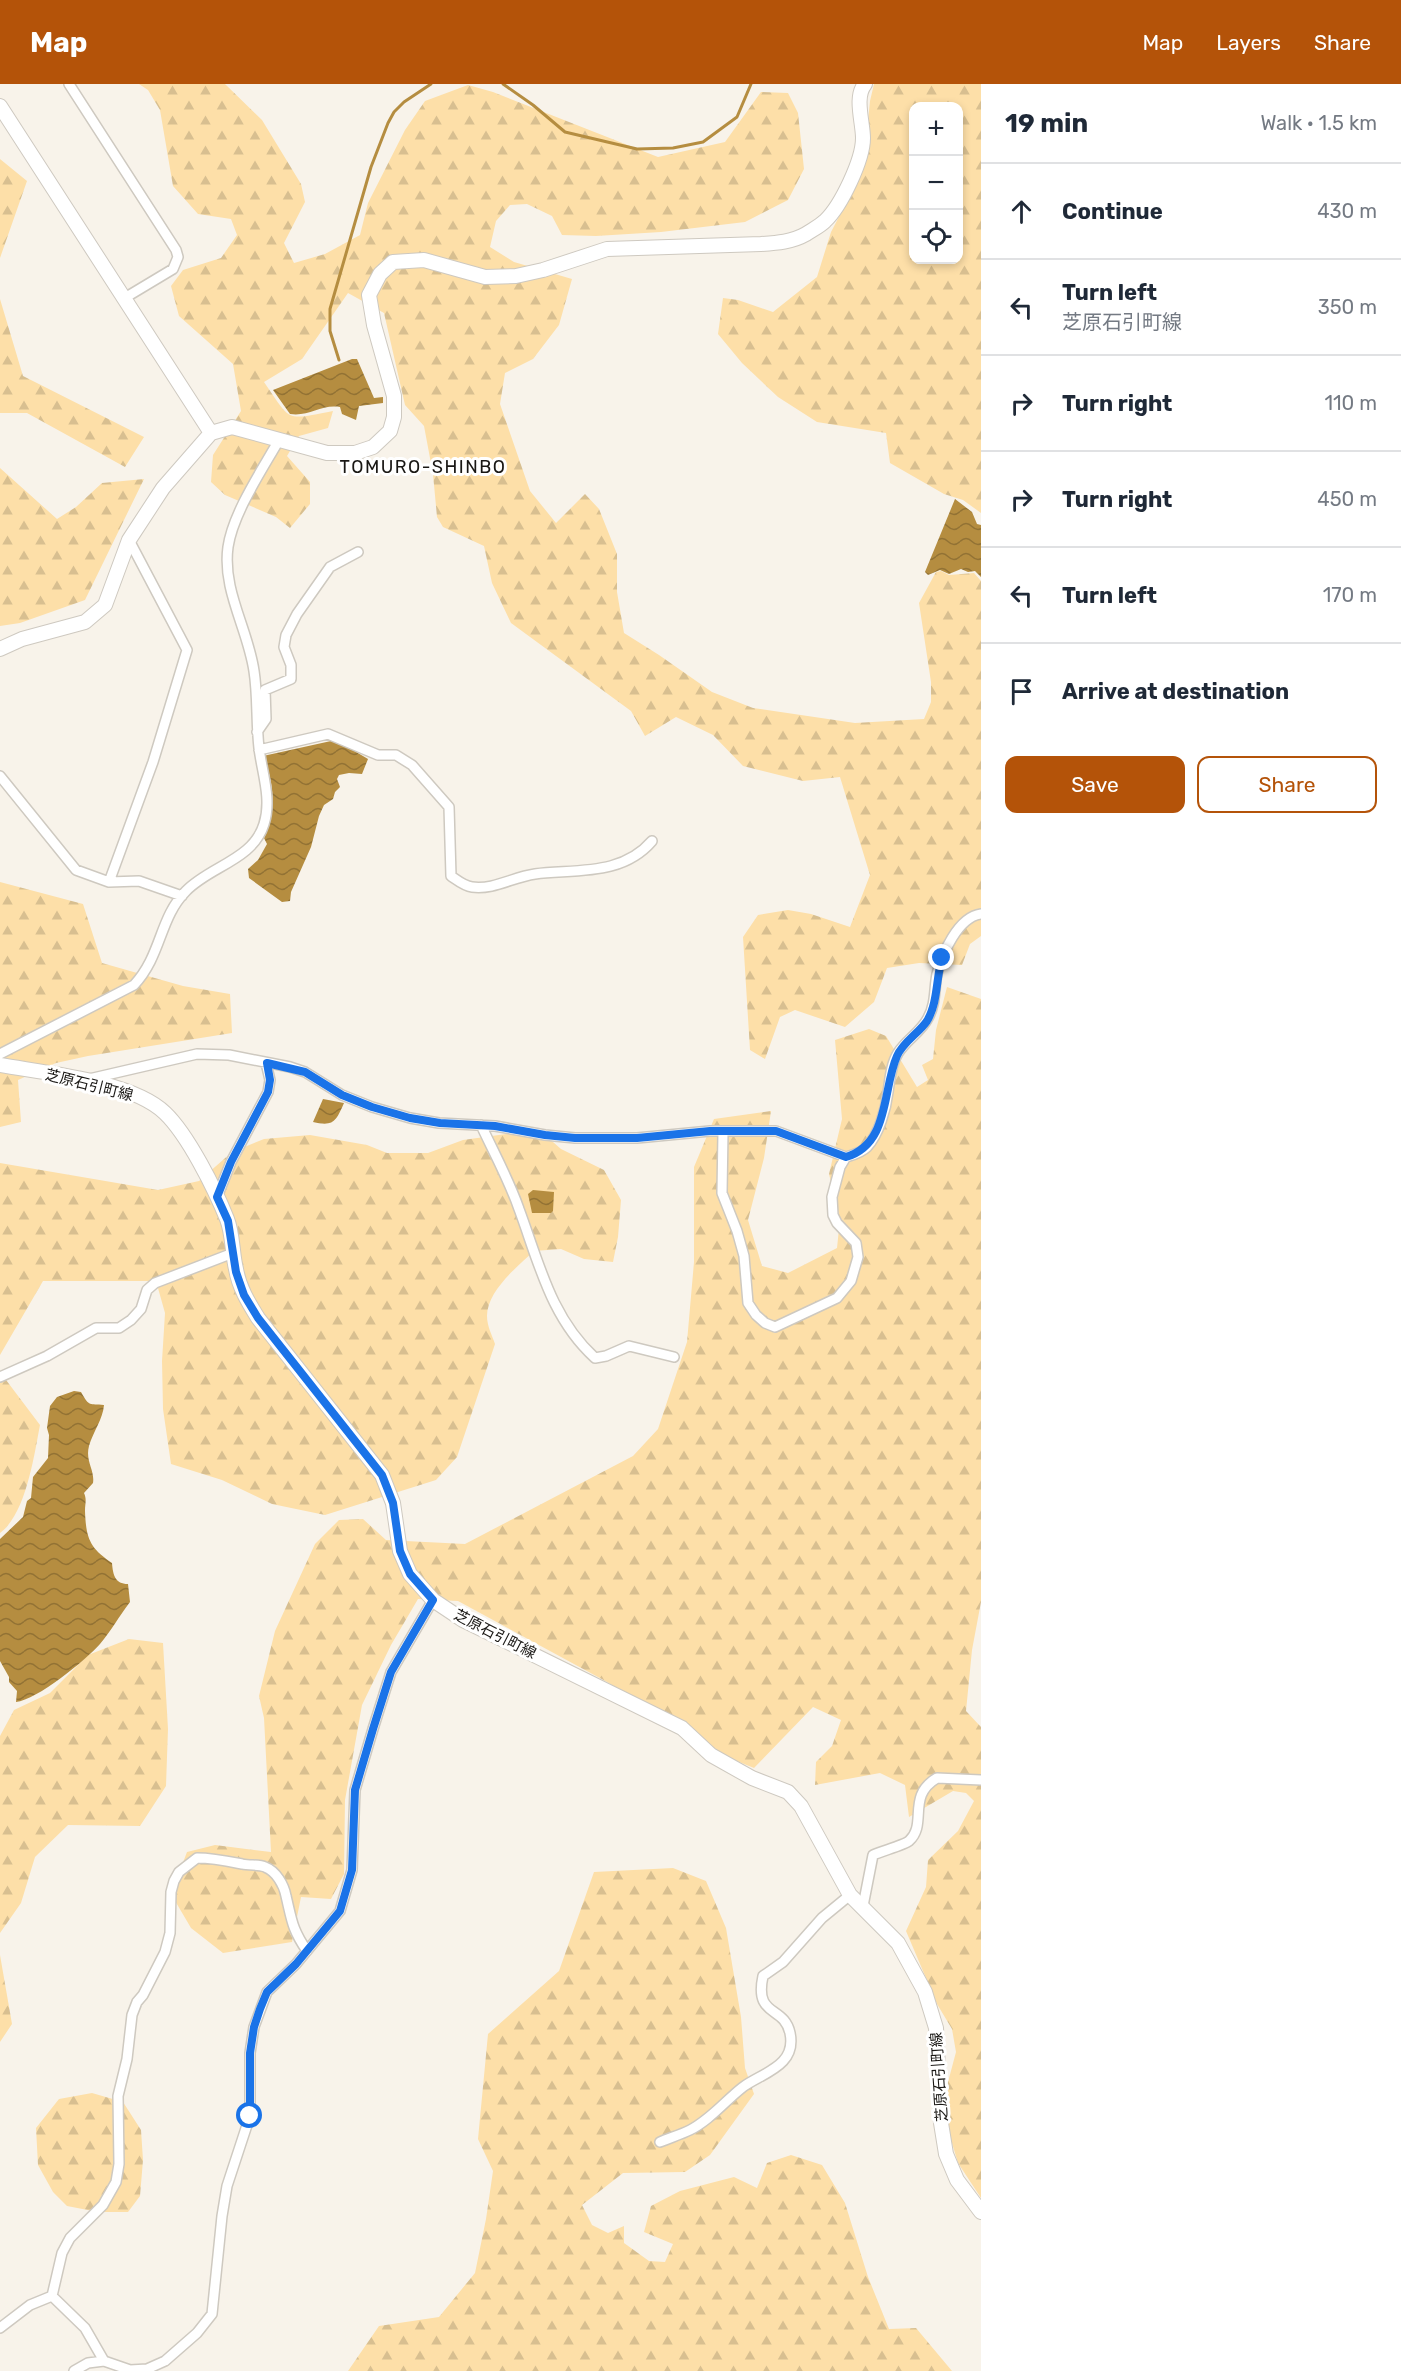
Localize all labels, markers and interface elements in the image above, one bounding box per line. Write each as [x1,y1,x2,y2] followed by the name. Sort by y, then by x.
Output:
[30,26,87,59] text: Map
[1142,30,1183,55] text: Map
[1216,30,1281,55] text: Layers
[1314,30,1371,55] text: Share
[909,102,963,264] map controls
[909,102,963,156] button: +
[1005,108,1088,139] text: 19 min
[1261,111,1377,135] text: Walk · 1.5 km
[909,156,963,210] button: −
[1005,195,1038,228] icon: ahead
[1062,198,1163,225] text: Continue
[1317,199,1377,223] text: 430 m
[909,210,963,264] button: locate
[1062,279,1157,306] text: Turn left
[1005,291,1038,324] icon: left
[1318,295,1377,319] text: 350 m
[1062,310,1182,334] text: 芝原石引町線
[1005,387,1038,420] icon: right
[1062,390,1172,417] text: Turn right
[1325,391,1377,415] text: 110 m
[340,456,506,478] district label: TOMURO-SHINBO
[1005,483,1038,516] icon: right
[1062,486,1172,513] text: Turn right
[1317,487,1377,511] text: 450 m
[1005,579,1038,612] icon: left
[1062,582,1157,609] text: Turn left
[1323,583,1377,607] text: 170 m
[1005,675,1038,708] icon: arrive
[1062,678,1289,705] text: Arrive at destination
[1005,756,1185,813] button: Save
[1197,756,1377,813] button: Share
[928,944,954,970] route end
[43,1065,135,1105] street label: 芝原石引町線
[451,1606,539,1662] street label: 芝原石引町線
[927,2031,951,2123] street label: 芝原石引町線
[236,2102,262,2128] route start

